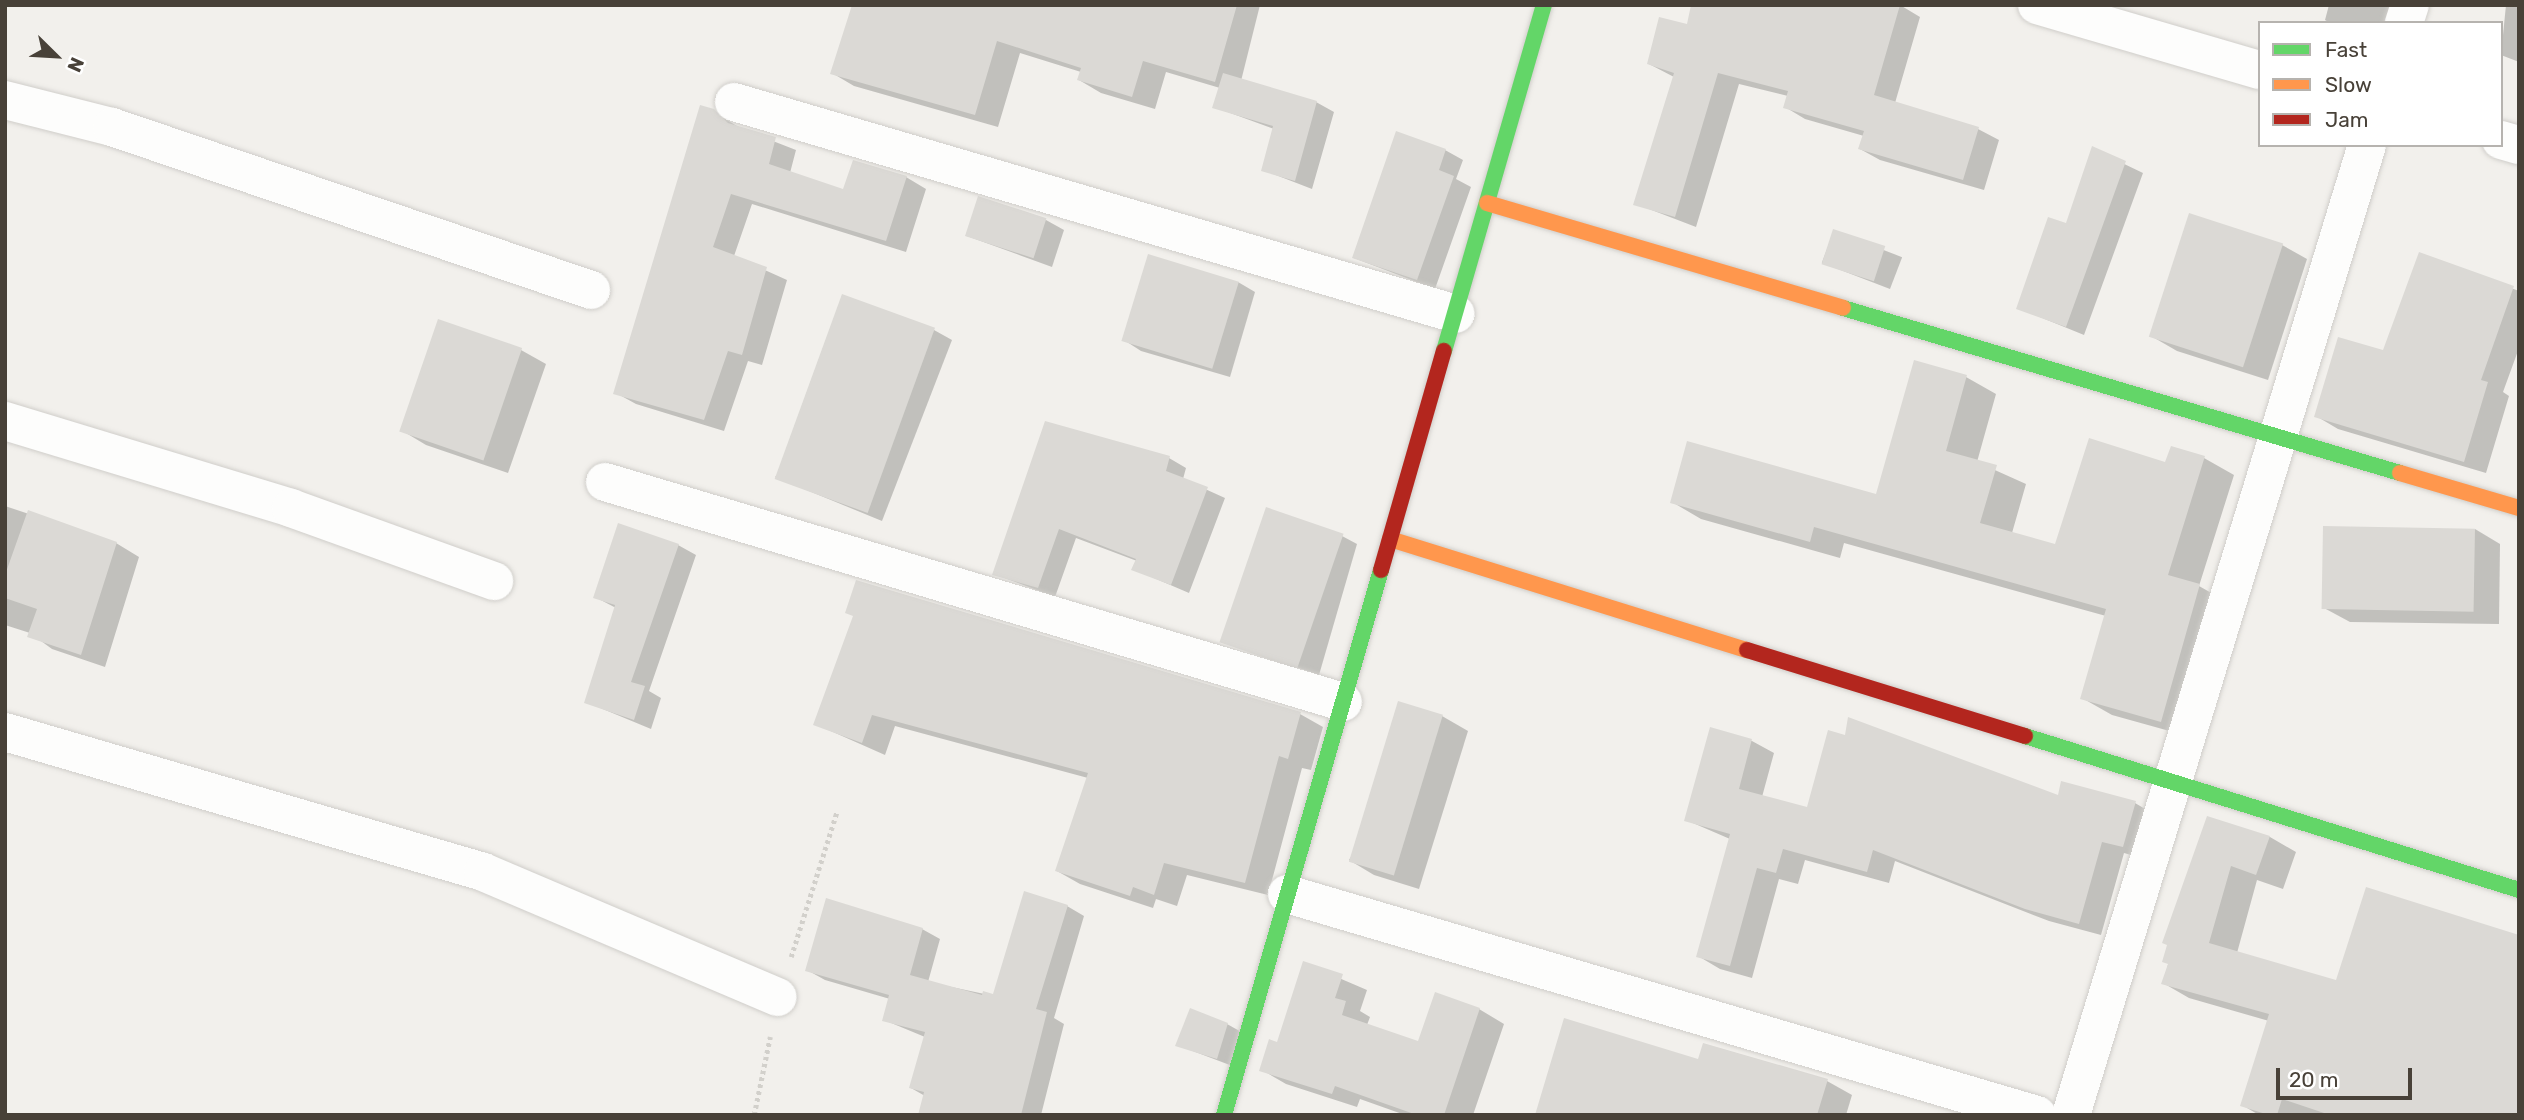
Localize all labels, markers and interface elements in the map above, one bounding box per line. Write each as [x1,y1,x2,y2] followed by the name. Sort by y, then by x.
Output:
[21,21,91,91] north arrow
[2258,21,2503,147] legend
[2325,37,2367,62] text: Fast
[62,54,89,76] text: N
[2325,72,2372,97] text: Slow
[2325,107,2369,132] text: Jam
[2279,1054,2416,1098] scale bar
[2289,1067,2338,1092] text: 20 m

